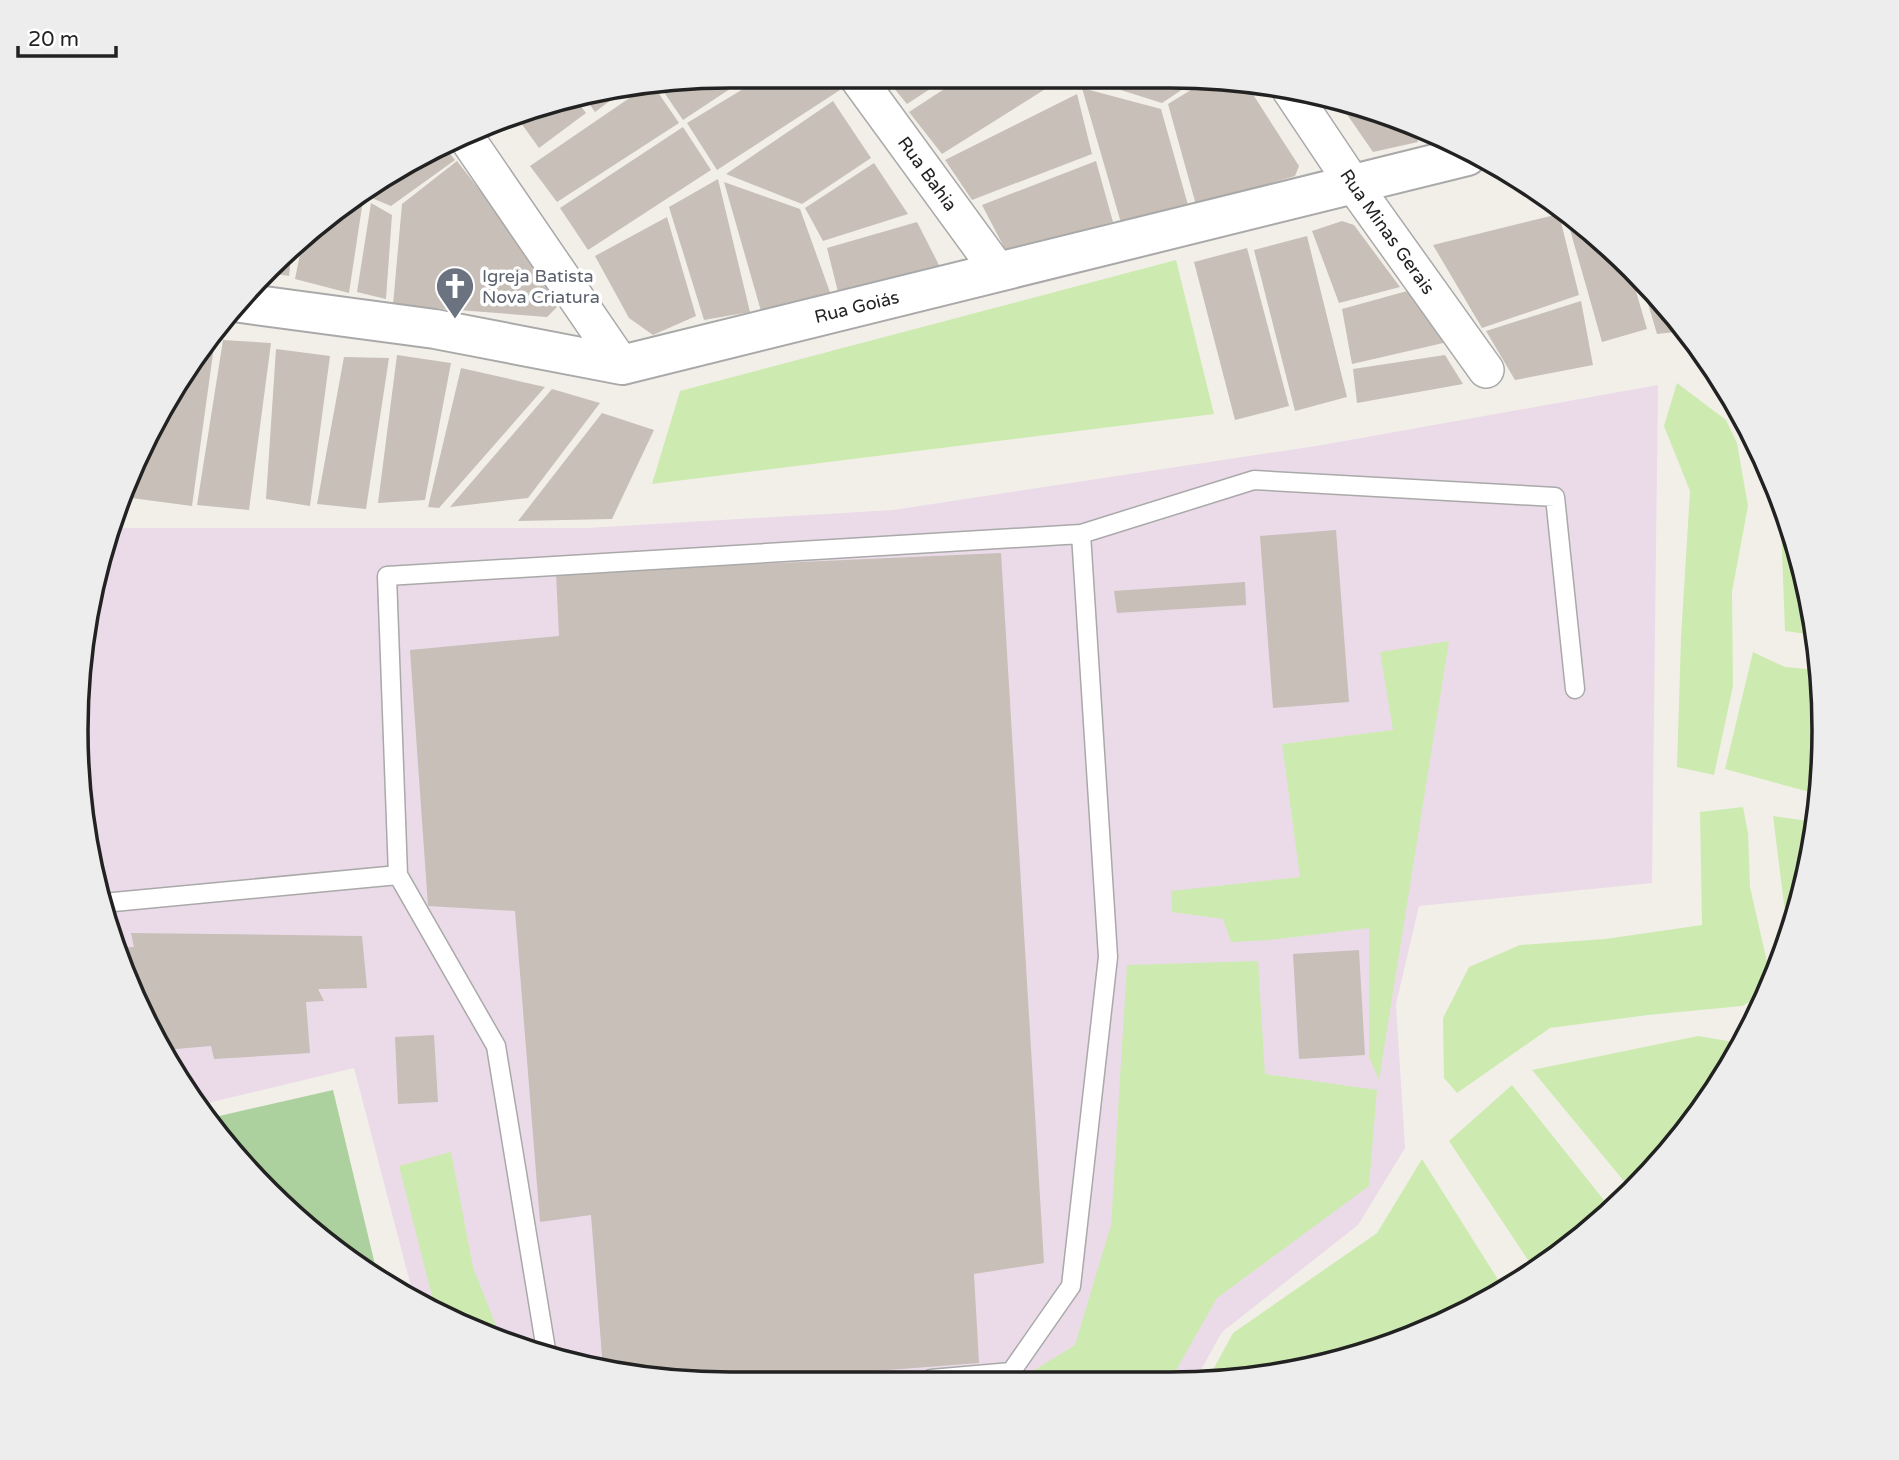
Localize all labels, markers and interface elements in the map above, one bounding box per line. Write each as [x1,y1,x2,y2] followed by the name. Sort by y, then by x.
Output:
[18,14,116,58] scale bar
[28,27,79,52] text: 20 m
[893,132,962,215] street label: Rua Bahia
[1335,165,1439,299] street label: Rua Minas Gerais
[434,265,476,320] church icon: Igreja Batista Nova Criatura
[482,265,600,308] place label: Igreja Batista Nova Criatura
[812,286,901,328] street label: Rua Goiás

